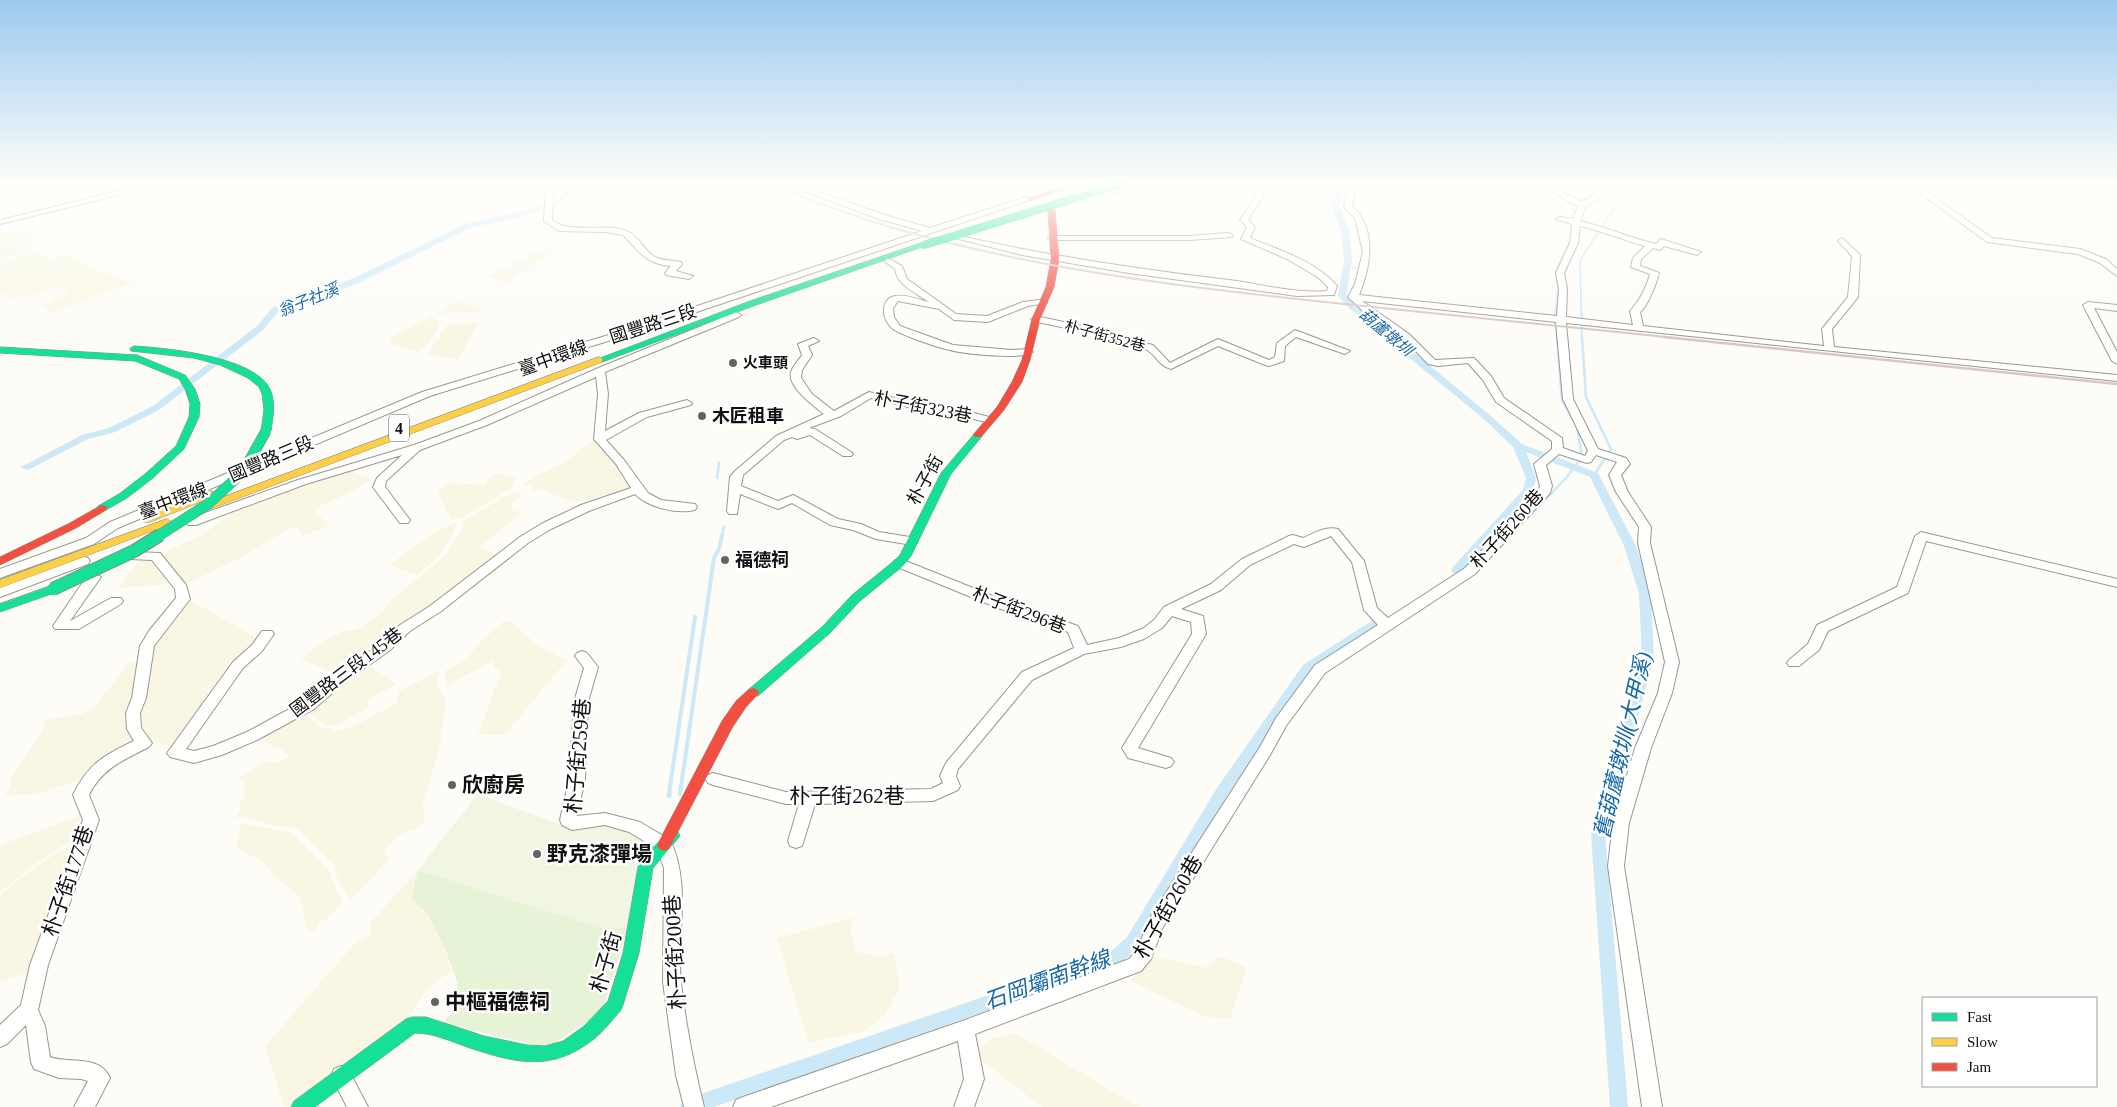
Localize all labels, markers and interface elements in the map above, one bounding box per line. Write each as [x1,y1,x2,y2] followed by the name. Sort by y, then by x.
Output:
[275,279,343,320] water label: 翁子社溪
[607,301,699,347] street label: 國豐路三段
[1356,305,1418,360] water label: 葫蘆墩圳
[1063,317,1147,354] street label: 朴子街352巷
[516,336,590,380] street label: 臺中環線
[743,355,788,371] place label: 火車頭
[727,357,739,369] marker: 火車頭
[873,388,973,426] street label: 朴子街323巷
[712,406,784,426] place label: 木匠租車
[696,410,708,422] marker: 木匠租車
[389,414,409,442] road number: 4
[226,432,316,486] street label: 國豐路三段
[903,452,947,508] street label: 朴子街
[136,479,210,523] street label: 臺中環線
[1466,486,1548,572] street label: 朴子街260巷
[735,550,789,570] place label: 福德祠
[719,554,731,566] marker: 福德祠
[969,583,1069,637] street label: 朴子街296巷
[286,623,406,721] street label: 國豐路三段145巷
[1589,649,1657,841] water label: 舊葫蘆墩圳(大甲溪)
[561,697,595,815] street label: 朴子街259巷
[462,773,525,797] place label: 欣廚房
[446,779,458,791] marker: 欣廚房
[789,784,905,808] street label: 朴子街262巷
[38,822,98,940] street label: 朴子街177巷
[547,842,652,866] place label: 野克漆彈場
[531,848,543,860] marker: 野克漆彈場
[1129,851,1207,963] street label: 朴子街260巷
[660,894,690,1010] street label: 朴子街200巷
[586,928,626,996] street label: 朴子街
[981,945,1116,1014] water label: 石岡壩南幹線
[445,990,550,1014] place label: 中樞福德祠
[429,996,441,1008] marker: 中樞福德祠
[1922,997,2097,1087] legend
[1967,1009,1993,1025] text: Fast
[1967,1034,1998,1050] text: Slow
[1967,1059,1991,1075] text: Jam

